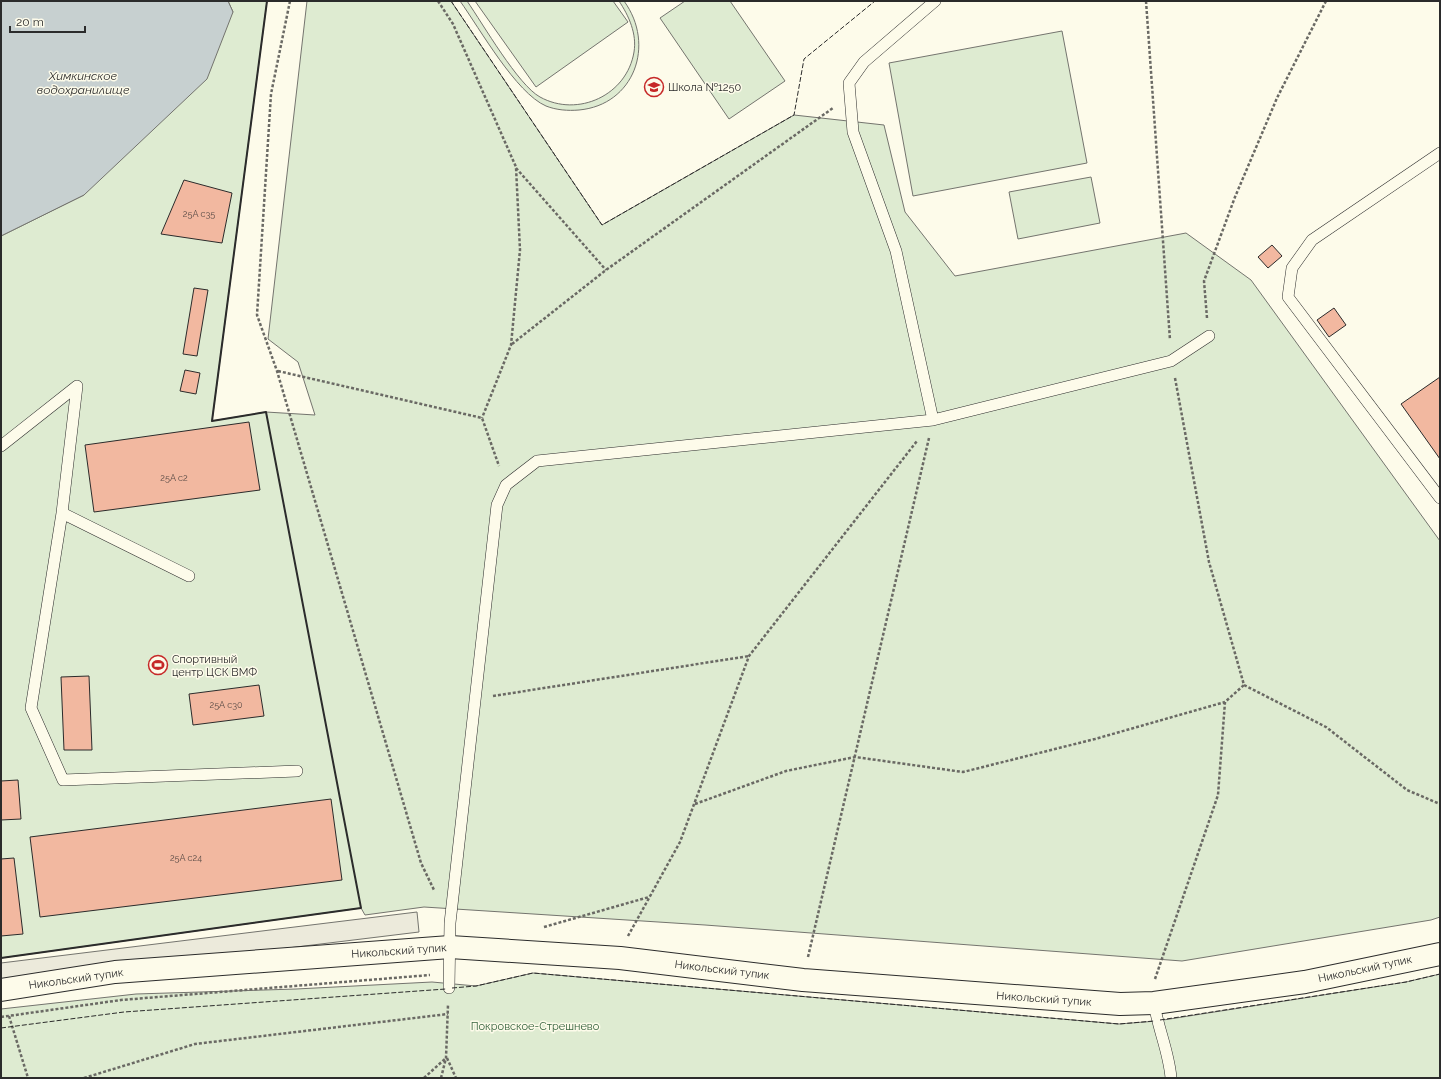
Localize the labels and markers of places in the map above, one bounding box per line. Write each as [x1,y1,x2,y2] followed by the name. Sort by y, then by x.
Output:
[643,76,665,98] school or university icon: Школа №1250
[668,81,741,94] place label: Школа №1250
[172,653,257,679] place label: Спортивный центр ЦСК ВМФ
[147,654,169,676] sports icon: Спортивный центр ЦСК ВМФ

